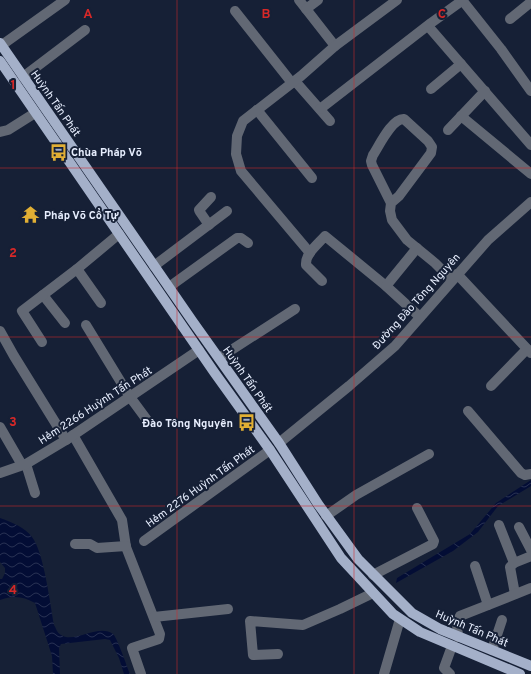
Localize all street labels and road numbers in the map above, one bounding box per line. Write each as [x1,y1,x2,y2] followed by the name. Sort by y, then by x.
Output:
[27,68,83,139] street label: Huỳnh Tấn Phát
[370,251,464,353] street label: Đường Đào Tông Nguyên
[219,344,275,415] street label: Huỳnh Tấn Phát
[36,364,155,448] street label: Hẻm 2266 Huỳnh Tấn Phát
[143,443,258,531] street label: Hẻm 2276 Huỳnh Tấn Phát
[433,607,510,651] street label: Huỳnh Tấn Phát

